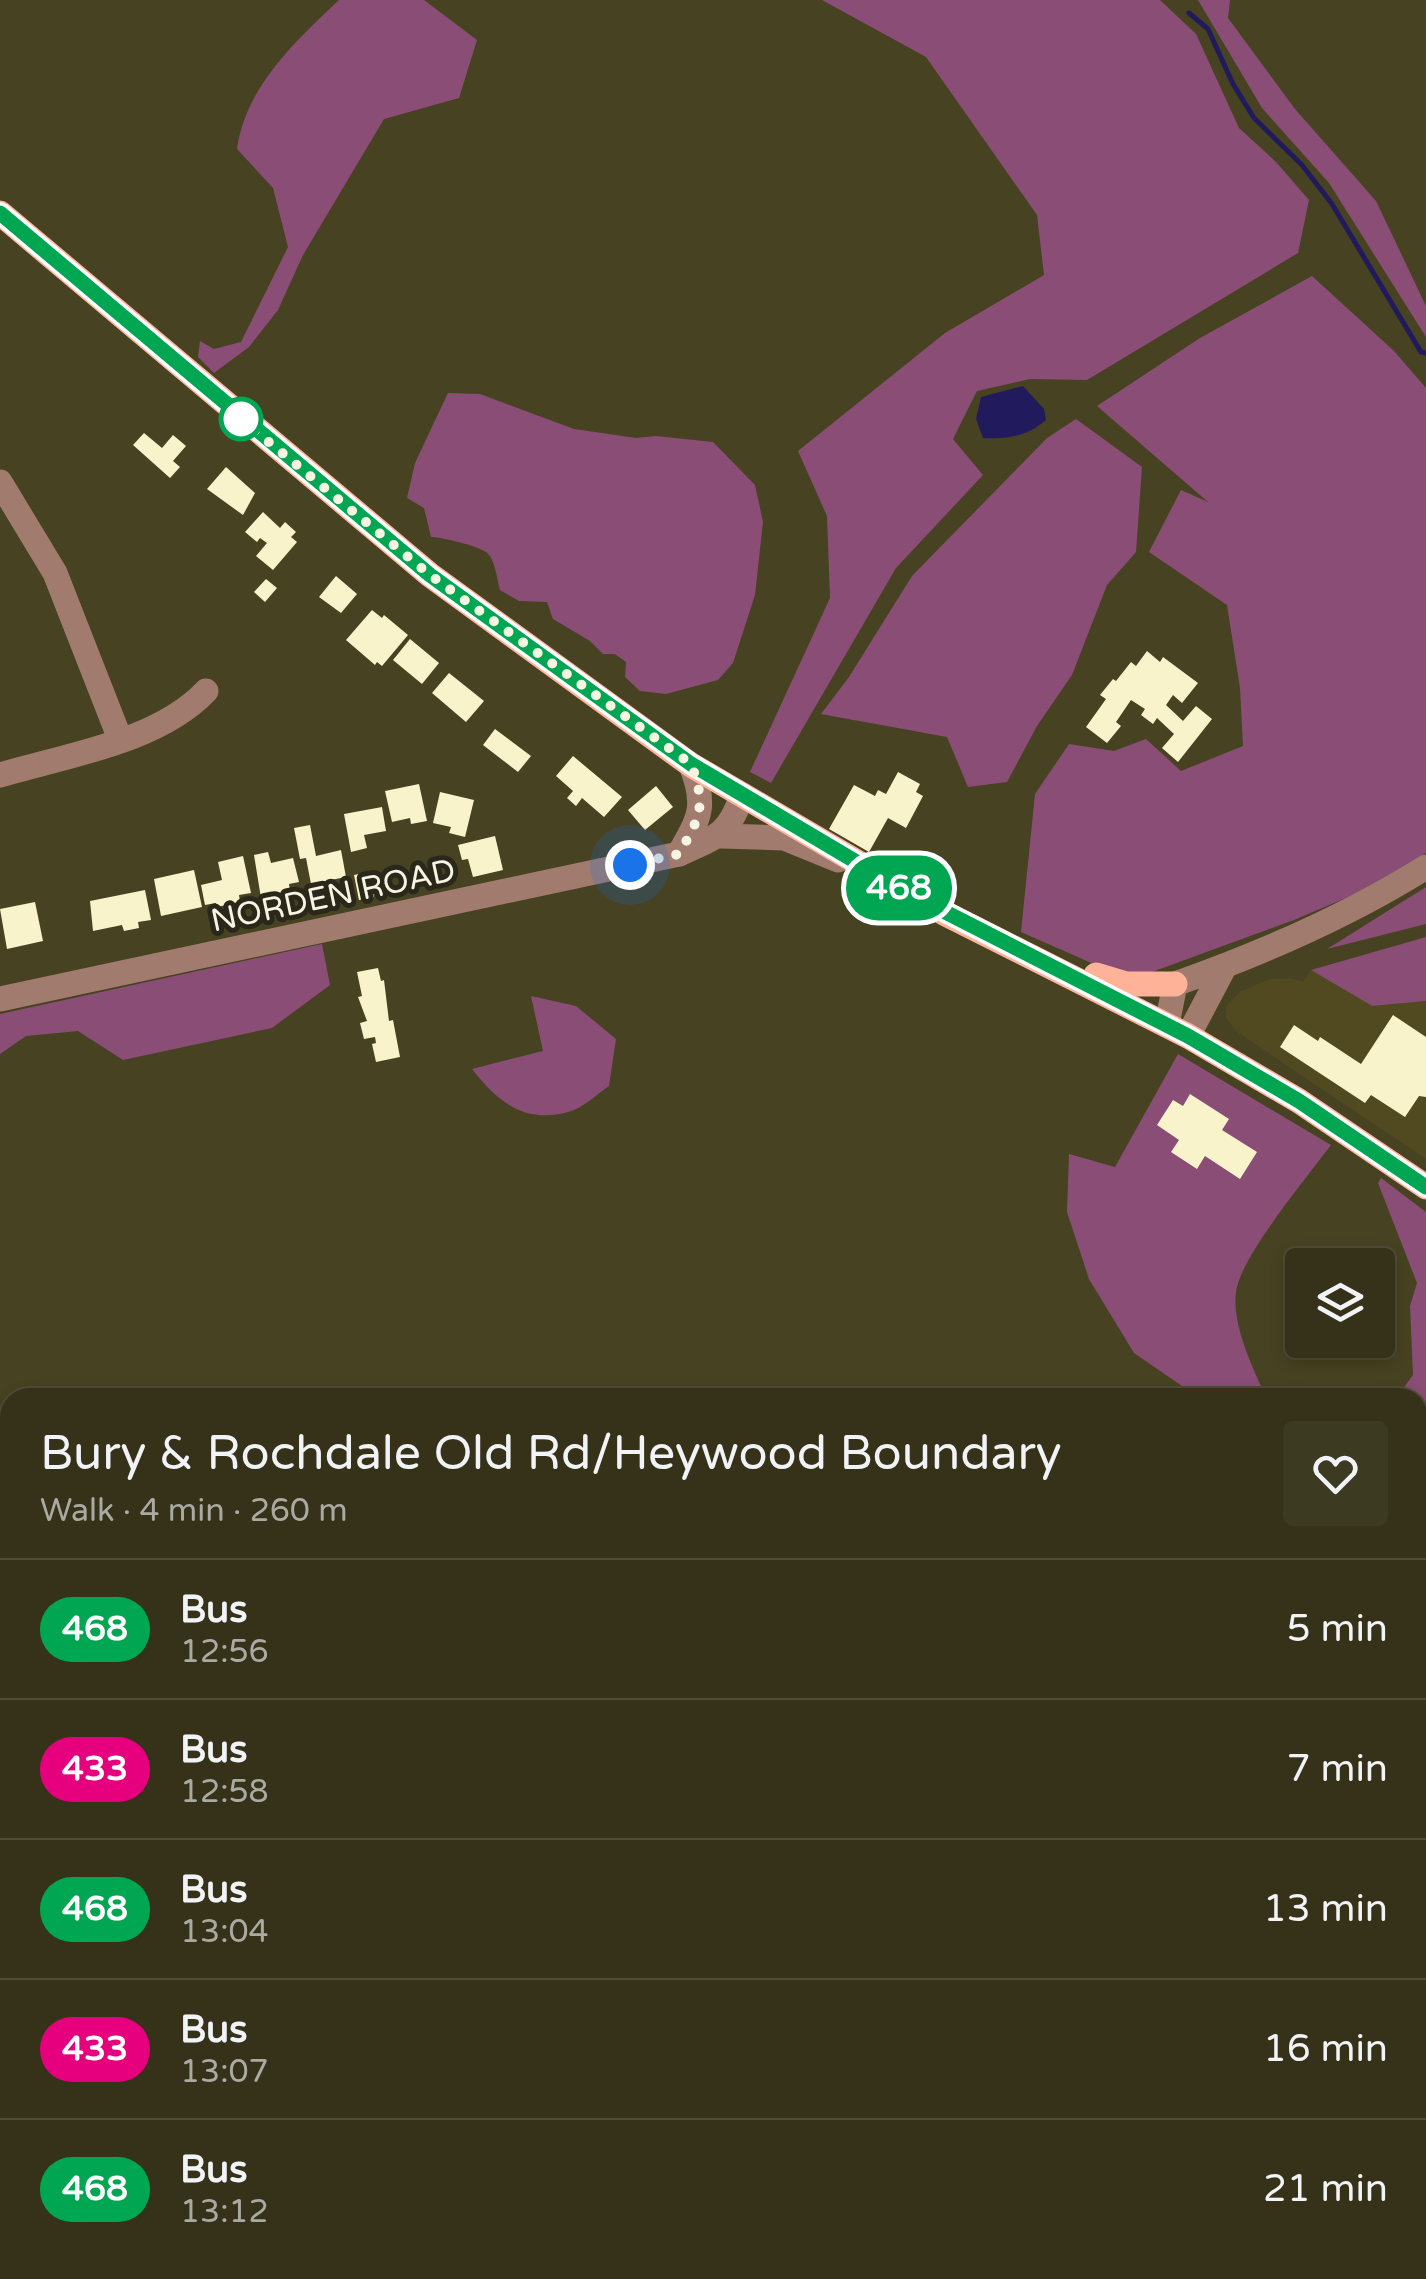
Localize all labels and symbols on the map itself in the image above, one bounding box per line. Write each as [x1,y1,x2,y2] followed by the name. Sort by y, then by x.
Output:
[220,398,262,440] unlabelled marker
[605,840,655,890] your location
[207,851,459,940] street label: NORDEN ROAD
[842,856,956,920] line badge: 468

